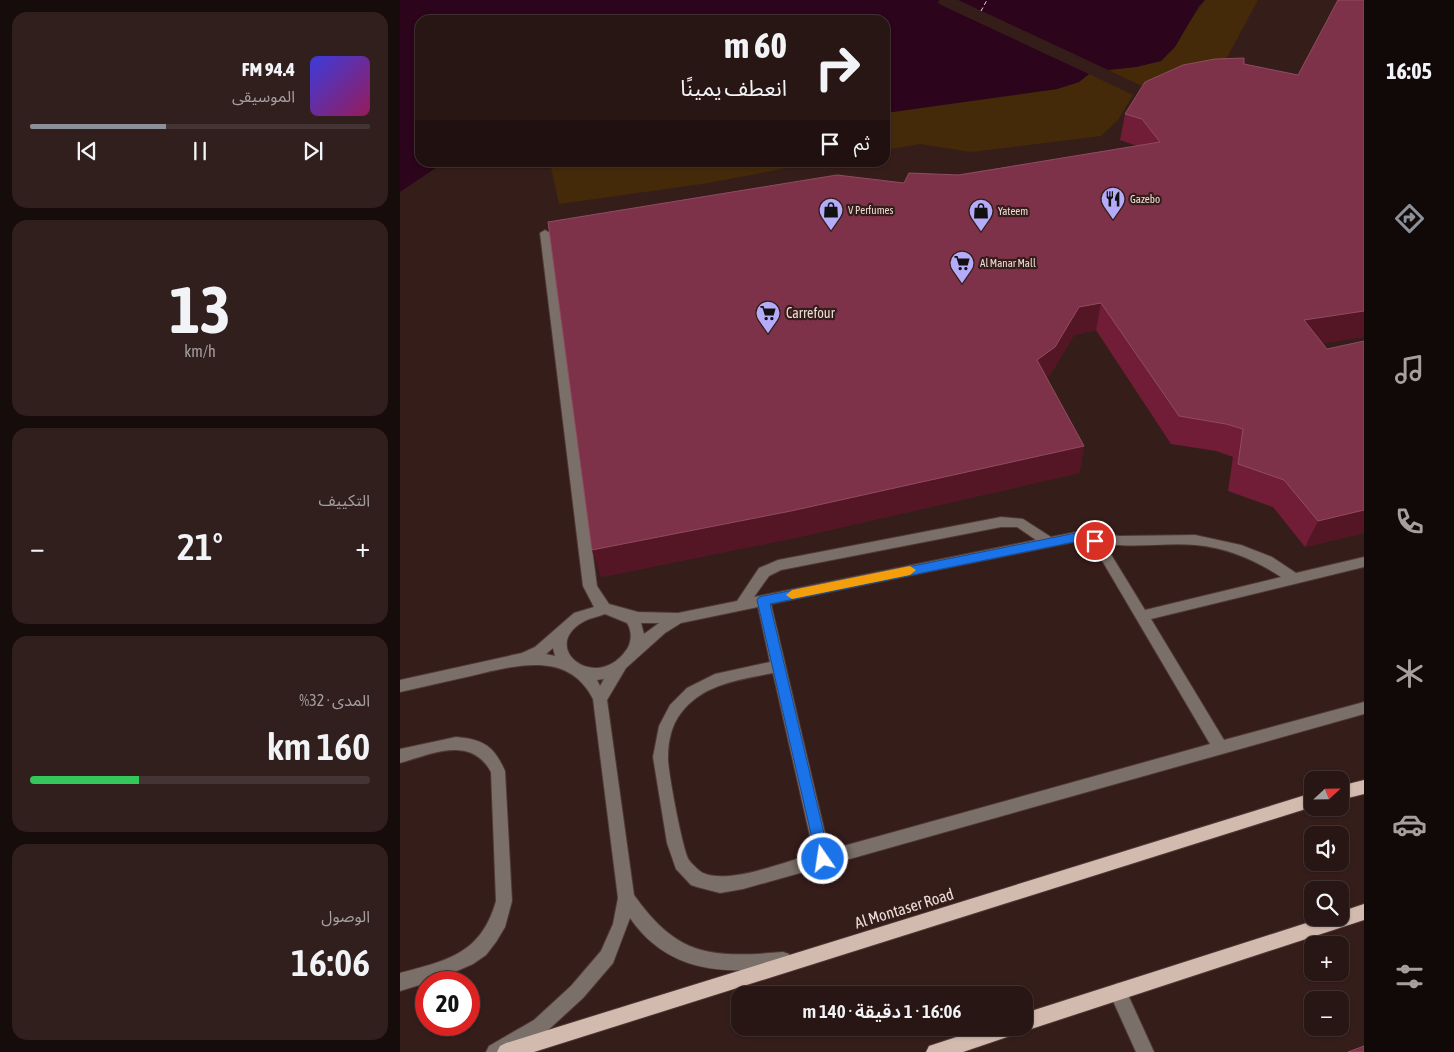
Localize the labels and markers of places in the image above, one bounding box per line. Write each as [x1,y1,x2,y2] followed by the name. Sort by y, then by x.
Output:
[1100,186,1126,220] restaurant icon: Gazebo
[1130,193,1160,205] place label: Gazebo
[818,197,844,231] shop icon: V Perfumes
[968,198,994,232] shop icon: Yateem
[848,204,894,216] place label: V Perfumes
[998,205,1028,217] place label: Yateem
[949,250,975,284] supermarket icon: Al Manar Mall
[980,257,1036,269] place label: Al Manar Mall
[755,300,781,334] supermarket icon: Carrefour
[786,305,836,321] place label: Carrefour
[1074,520,1116,562] pin

